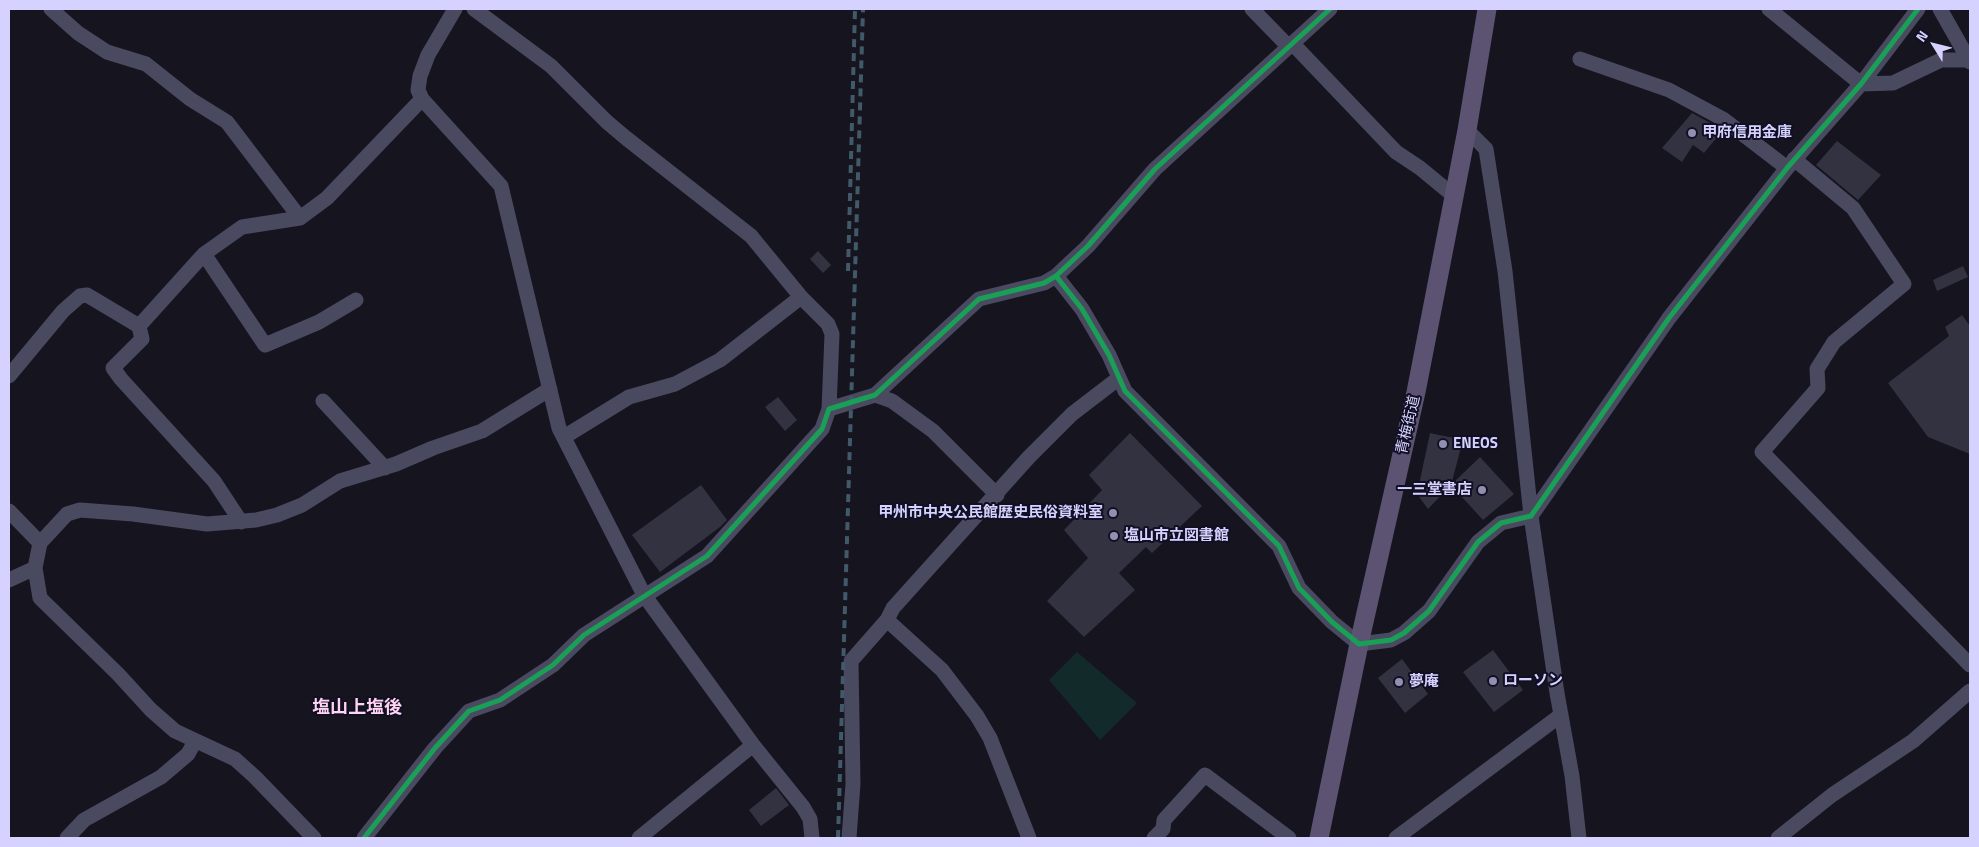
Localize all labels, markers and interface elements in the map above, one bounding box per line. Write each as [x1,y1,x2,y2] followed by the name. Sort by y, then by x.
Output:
[1909,20,1959,70] north arrow
[1910,26,1933,46] text: N
[1702,124,1792,142] place label: 甲府信用金庫
[1686,127,1698,139] marker: 甲府信用金庫
[1393,394,1425,456] street label: 青梅街道
[1453,435,1498,453] place label: ENEOS
[1437,438,1449,450] marker: ENEOS
[1397,481,1472,499] place label: 一三堂書店
[1476,484,1488,496] marker: 一三堂書店
[878,504,1103,522] place label: 甲州市中央公民館歴史民俗資料室
[1107,507,1119,519] marker: 甲州市中央公民館歴史民俗資料室
[1124,527,1229,545] place label: 塩山市立図書館
[1108,530,1120,542] marker: 塩山市立図書館
[1503,672,1563,690] place label: ローソン
[1409,673,1439,691] place label: 夢庵
[1487,675,1499,687] marker: ローソン
[1393,676,1405,688] marker: 夢庵
[312,698,402,720] district label: 塩山上塩後

